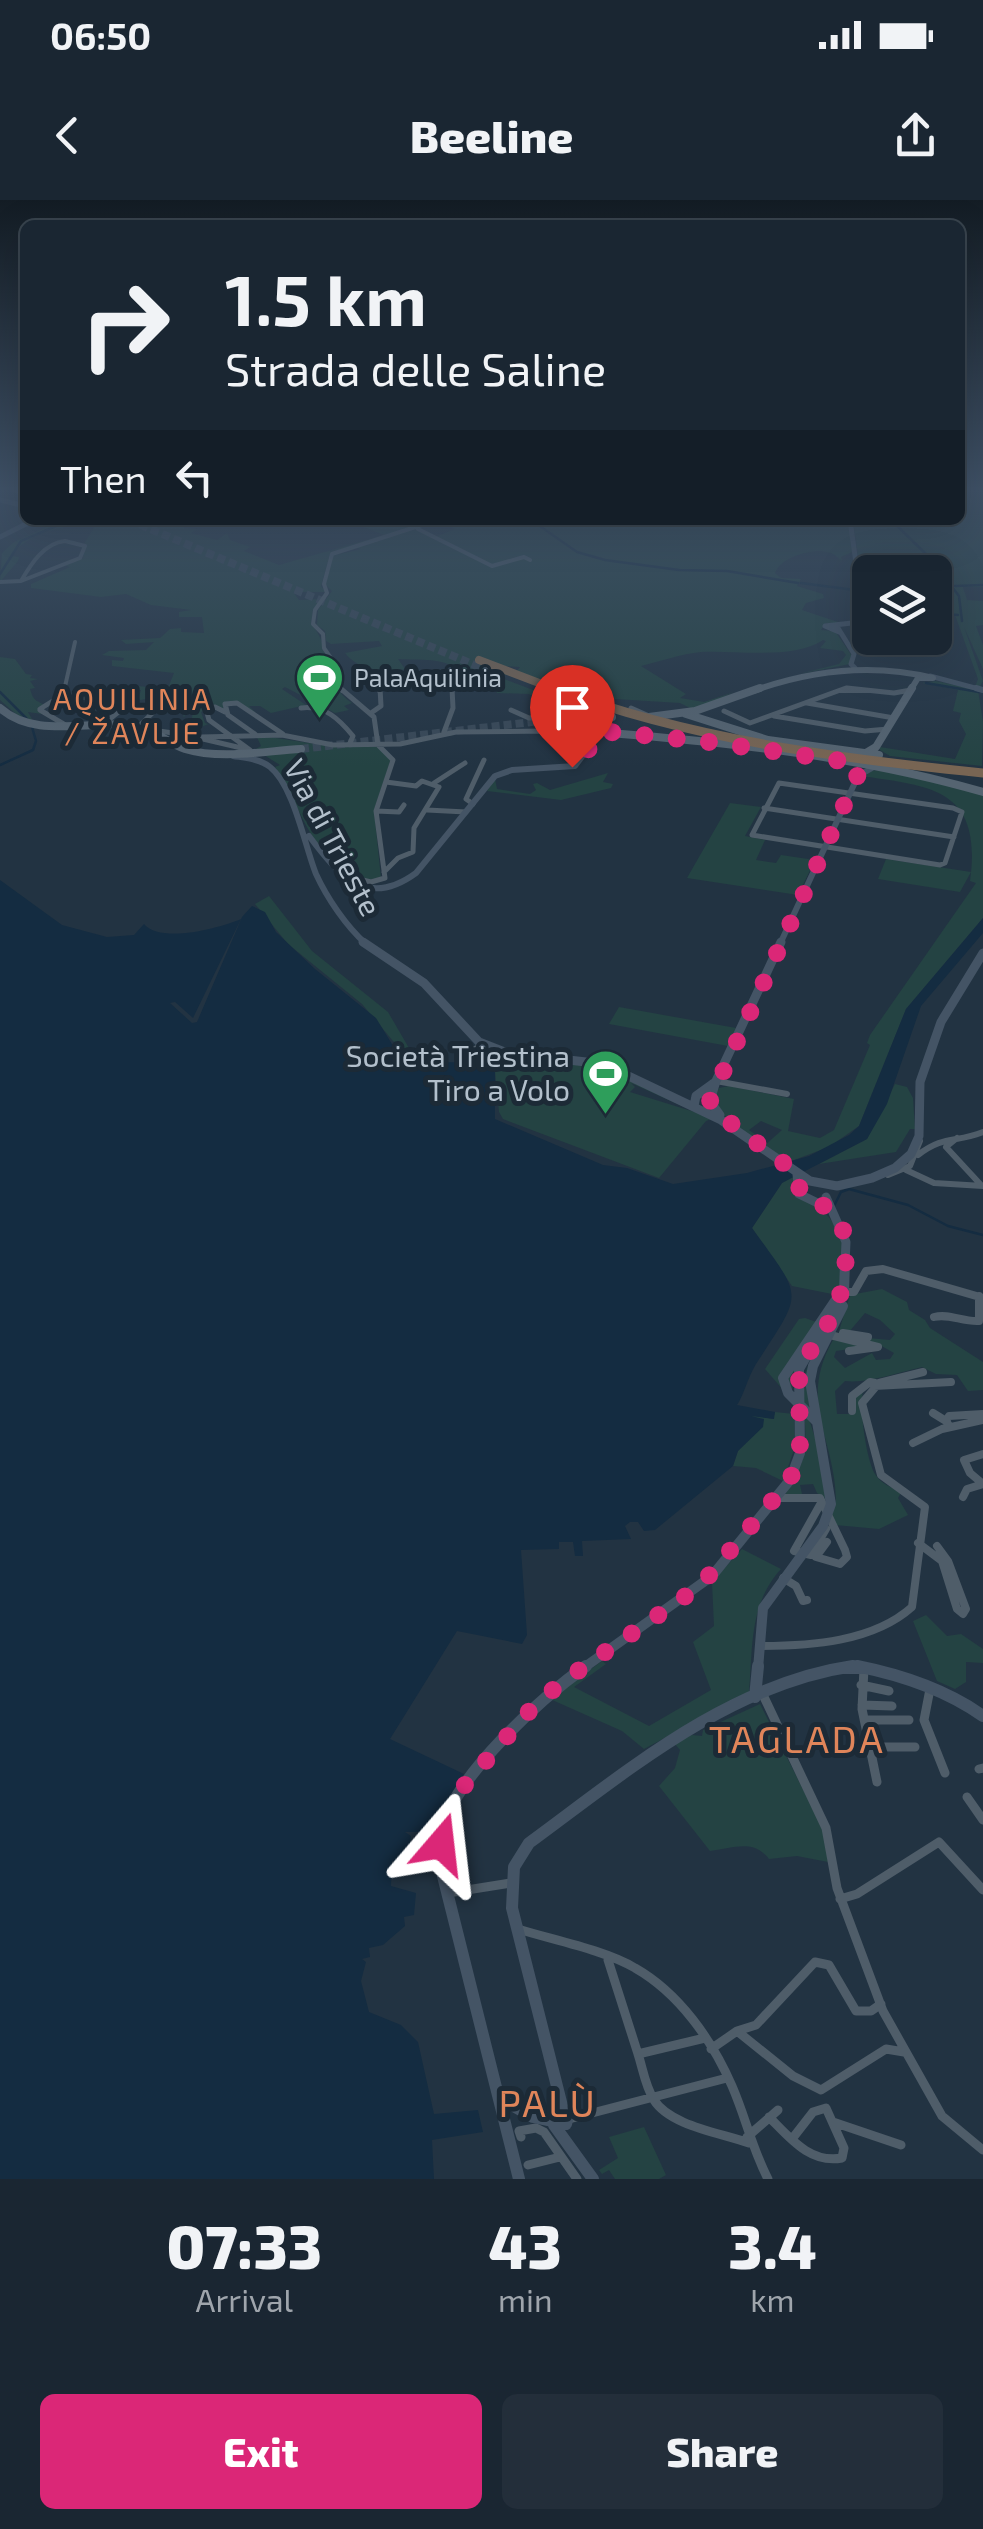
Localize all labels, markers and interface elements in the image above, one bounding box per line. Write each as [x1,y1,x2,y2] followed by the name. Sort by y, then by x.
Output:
[50,12,151,58] text: 06:50
[40,108,95,163] icon: back
[410,108,573,162] text: Beeline
[888,108,943,163] icon: share
[225,256,427,340] text: 1.5 km
[60,260,190,390] icon: right
[225,341,606,395] text: Strada delle Saline
[167,450,222,505] icon: left
[60,455,147,501] text: Then
[852,555,952,655] map controls
[852,555,952,655] button: layers
[293,652,345,720] sports icon: PalaAquilinia
[354,662,502,692] place label: PalaAquilinia
[530,665,615,768] pin
[53,680,213,750] district label: AQUILINIA / ŽAVLJE
[545,680,600,735] icon: arrive
[277,752,390,922] street label: Via di Trieste
[346,1037,570,1107] place label: Società Triestina Tiro a Volo
[579,1048,631,1116] sports icon: Società Triestina Tiro a Volo
[709,1715,885,1761] district label: TAGLADA
[389,1792,493,1896] position arrow
[499,2079,597,2125] district label: PALÙ
[166,2209,322,2281] text: 07:33
[489,2209,562,2281] text: 43
[728,2209,817,2281] text: 3.4
[196,2280,293,2318] text: Arrival
[498,2280,552,2318] text: min
[750,2280,795,2318] text: km
[40,2394,482,2509] button: Exit
[502,2394,943,2509] button: Share

